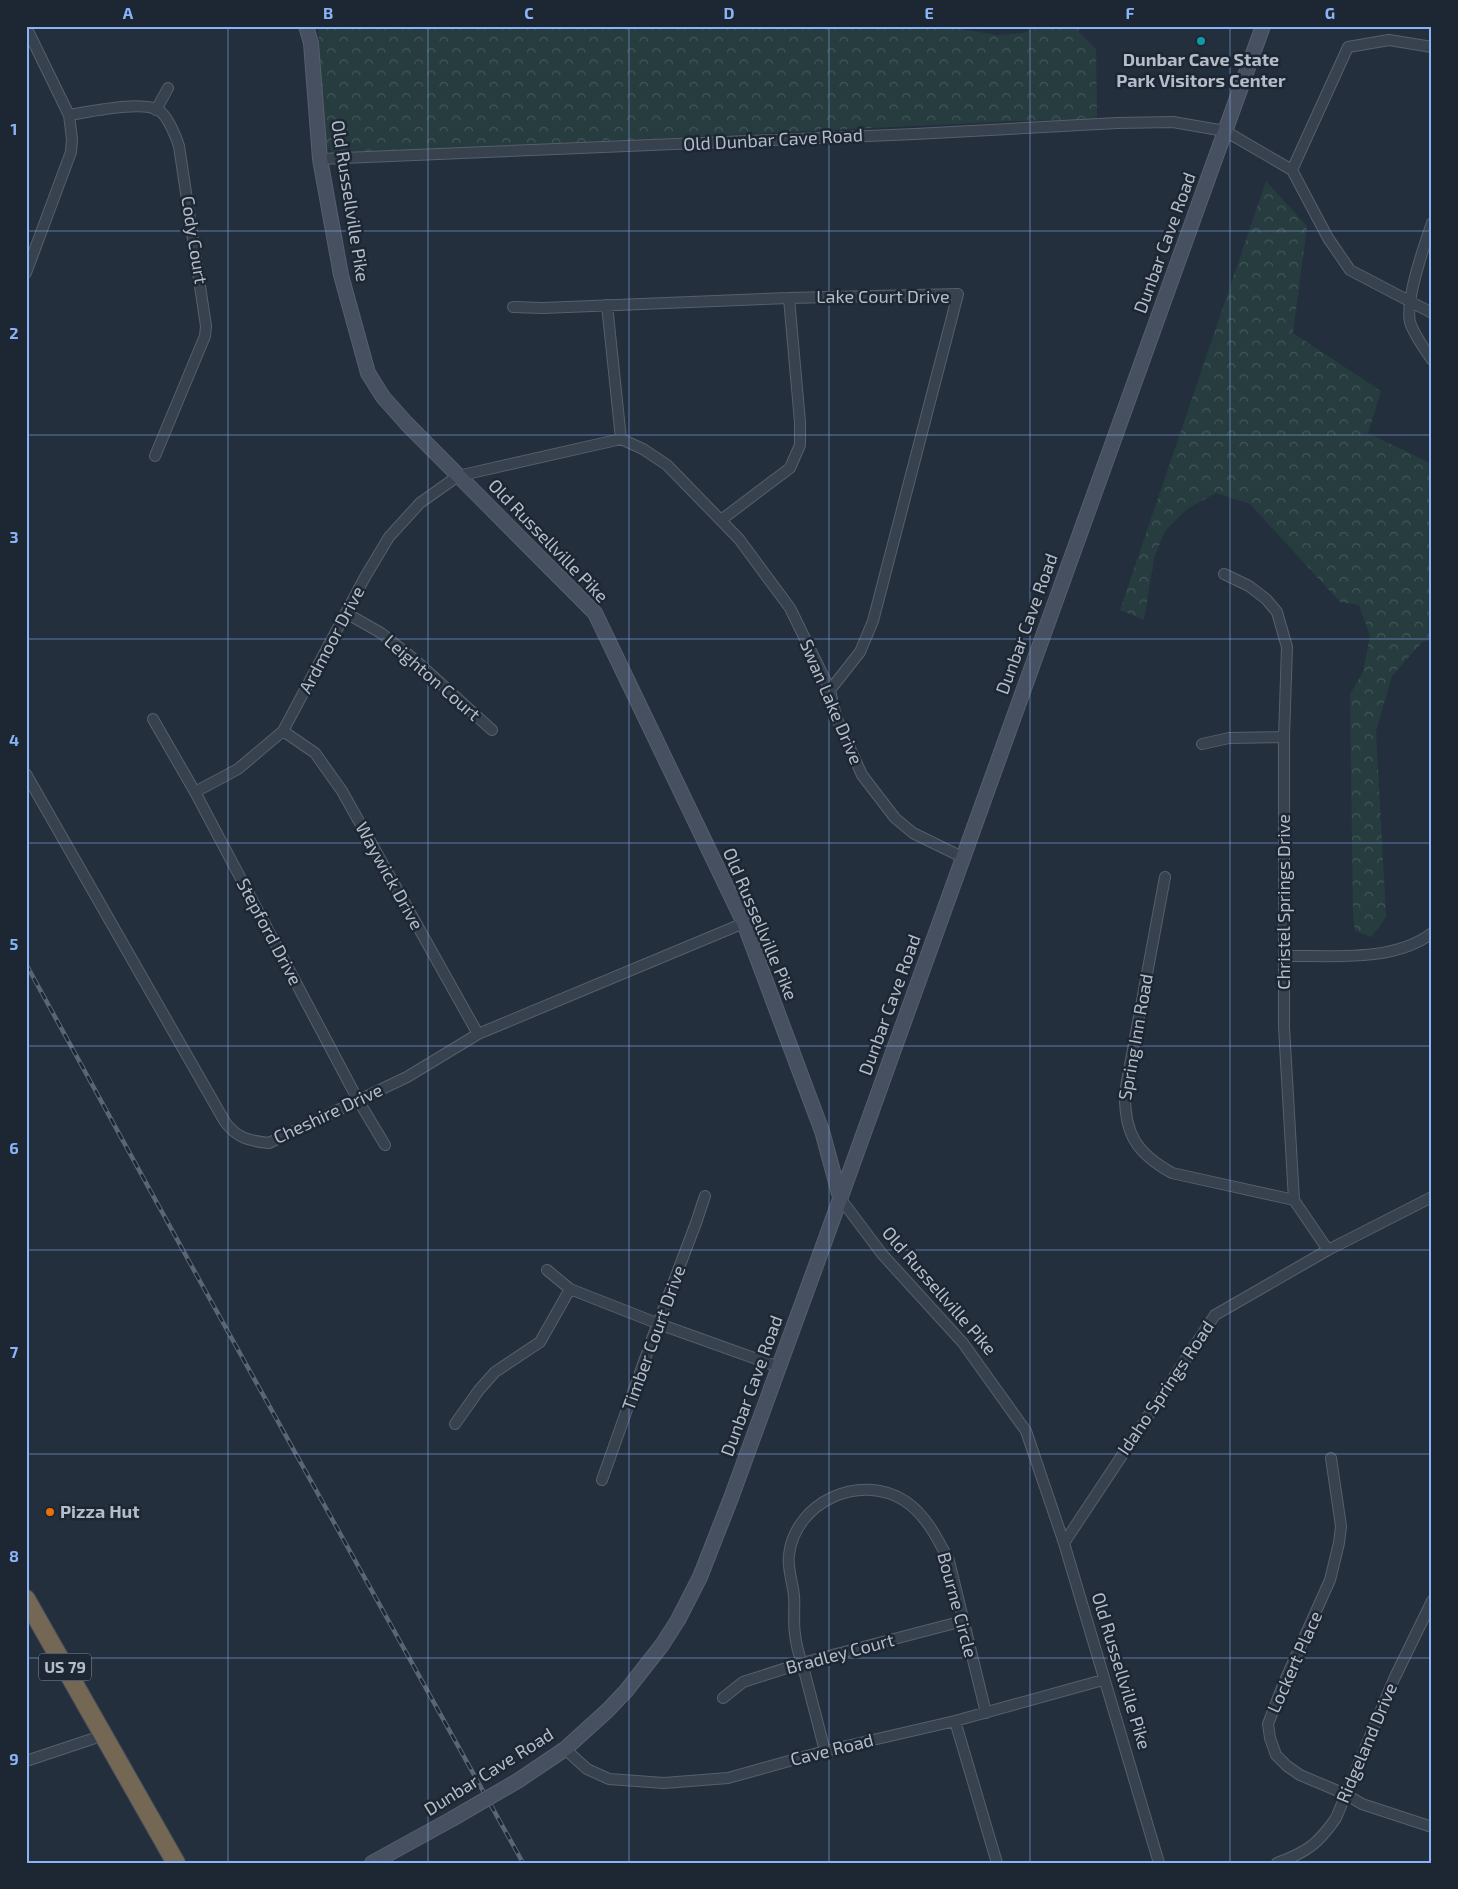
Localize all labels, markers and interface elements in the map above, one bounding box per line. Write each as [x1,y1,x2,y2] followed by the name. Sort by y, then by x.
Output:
[123,3,134,22] text: A
[323,3,333,22] text: B
[524,3,534,22] text: C
[724,3,735,22] text: D
[924,3,934,22] text: E
[1126,3,1135,22] text: F
[1325,3,1335,22] text: G
[1195,35,1207,47] marker: Dunbar Cave State Park Visitors Center
[1116,48,1286,91] place label: Dunbar Cave State Park Visitors Center
[327,118,375,283] street label: Old Russellville Pike
[11,119,17,138] text: 1
[682,123,863,155] street label: Old Dunbar Cave Road
[1128,169,1200,316] street label: Dunbar Cave Road
[177,194,213,286] street label: Cody Court
[816,285,950,307] street label: Lake Court Drive
[9,323,19,342] text: 2
[484,474,613,607] street label: Old Russellville Pike
[9,527,19,546] text: 3
[990,550,1062,697] street label: Dunbar Cave Road
[294,582,369,697] street label: Ardmoor Drive
[380,630,485,725] street label: Leighton Court
[796,636,868,767] street label: Swan Lake Drive
[9,730,19,749] text: 4
[1272,814,1294,990] street label: Christel Springs Drive
[351,818,429,933] street label: Waywick Drive
[719,844,803,1003] street label: Old Russellville Pike
[232,874,307,989] street label: Stepford Drive
[853,931,925,1078] street label: Dunbar Cave Road
[10,934,19,953] text: 5
[1113,972,1157,1102] street label: Spring Inn Road
[270,1078,386,1148] street label: Cheshire Drive
[9,1138,19,1157] text: 6
[878,1221,1002,1359] street label: Old Russellville Pike
[617,1262,690,1413] street label: Timber Court Drive
[715,1312,787,1459] street label: Dunbar Cave Road
[1112,1316,1218,1459] street label: Idaho Springs Road
[10,1342,19,1361] text: 7
[60,1500,140,1522] place label: Pizza Hut
[44,1506,56,1518] marker: Pizza Hut
[9,1546,19,1565] text: 8
[933,1549,983,1660] street label: Bourne Circle
[1088,1589,1156,1752] street label: Old Russellville Pike
[1262,1607,1326,1716] street label: Lockert Place
[783,1628,897,1678] street label: Bradley Court
[39,1654,91,1680] road number: US 79
[1331,1679,1401,1806] street label: Ridgeland Drive
[420,1723,557,1820] street label: Dunbar Cave Road
[788,1728,876,1770] street label: Cave Road
[9,1749,19,1768] text: 9

